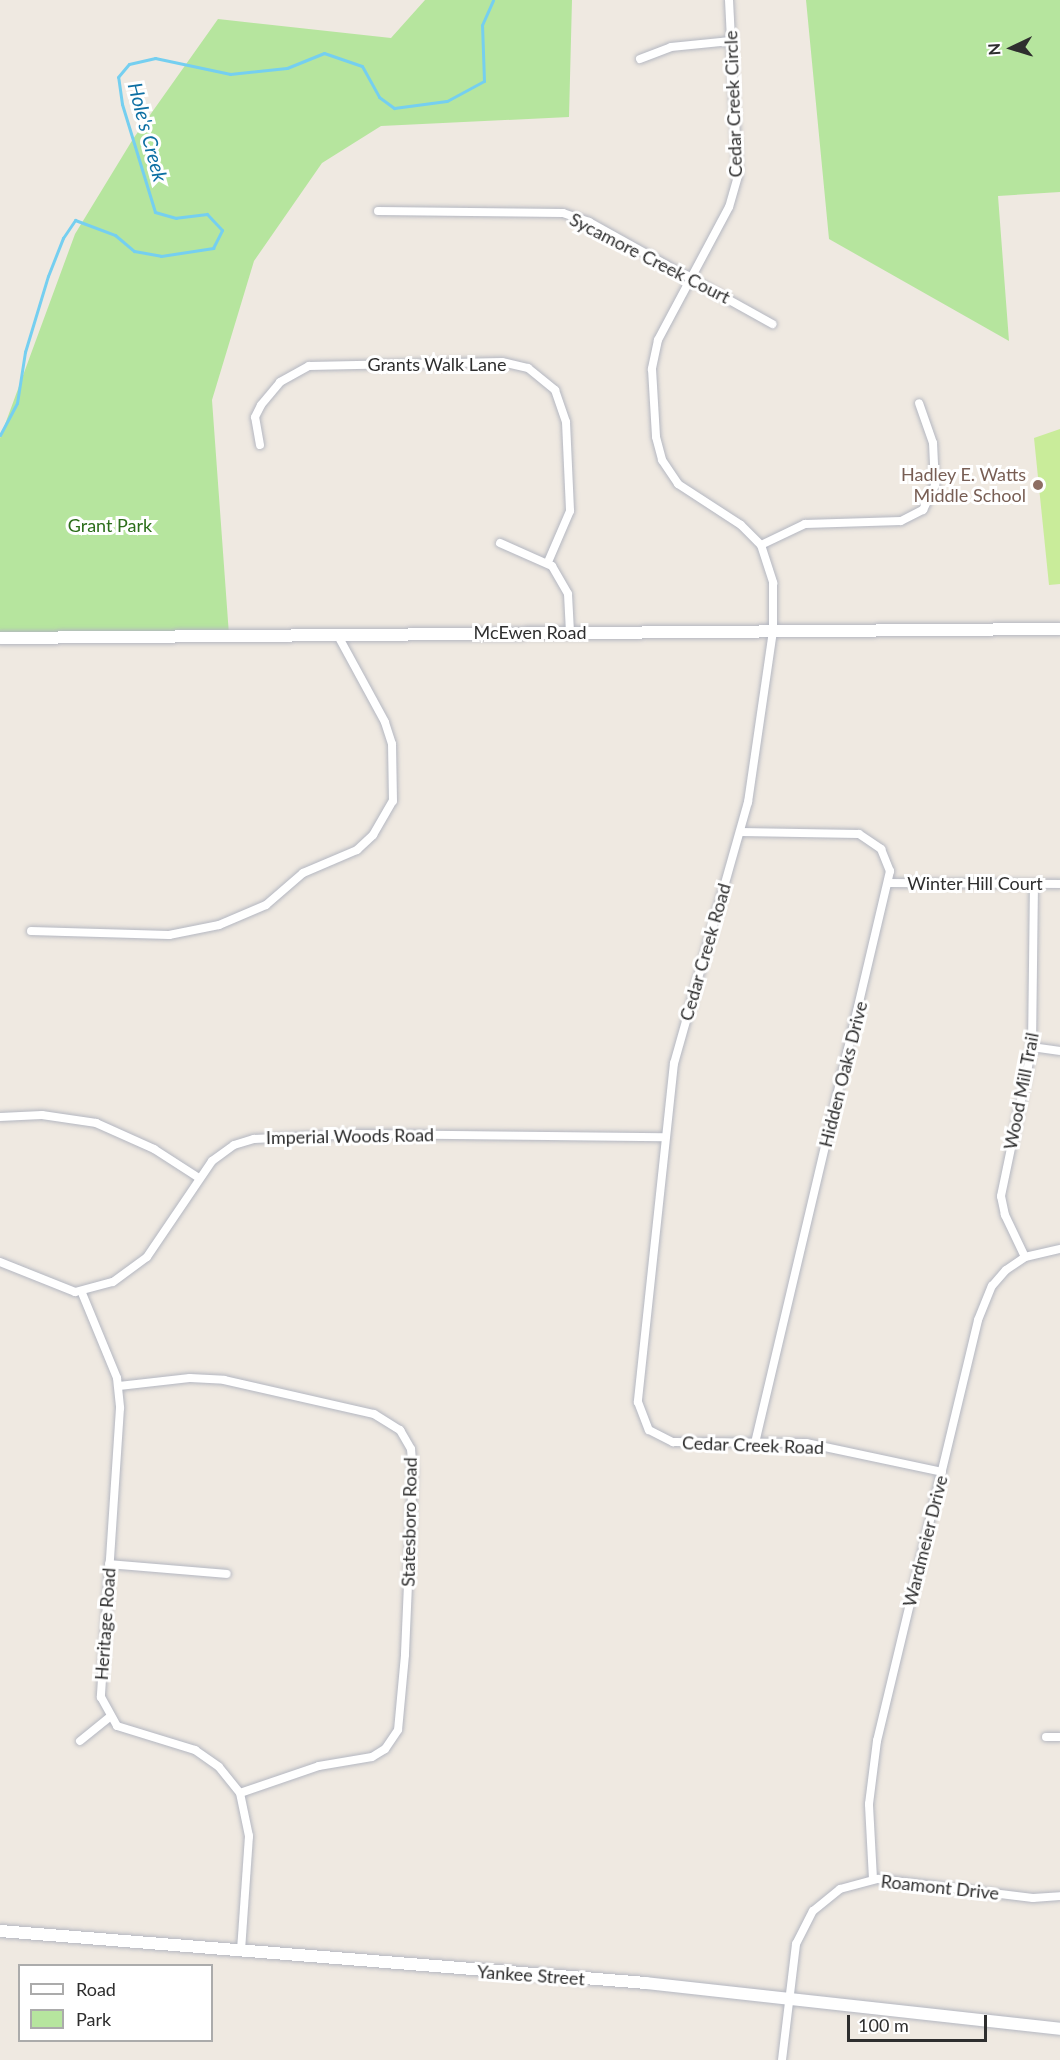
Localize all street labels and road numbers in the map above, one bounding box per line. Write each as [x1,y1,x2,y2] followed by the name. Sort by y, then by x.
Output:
[720,30,746,178] street label: Cedar Creek Circle
[566,208,734,308] street label: Sycamore Creek Court
[367,353,507,375] street label: Grants Walk Lane
[473,621,587,643] street label: McEwen Road
[907,872,1043,894] street label: Winter Hill Court
[675,881,735,1023] street label: Cedar Creek Road
[814,999,872,1149] street label: Hidden Oaks Drive
[999,1030,1043,1152] street label: Wood Mill Trail
[266,1124,434,1148] street label: Imperial Woods Road
[681,1432,825,1458] street label: Cedar Creek Road
[397,1457,421,1587] street label: Statesboro Road
[898,1473,952,1609] street label: Wardmeier Drive
[90,1567,120,1681] street label: Heritage Road
[880,1870,1000,1904] street label: Roamont Drive
[476,1960,586,1990] street label: Yankee Street

